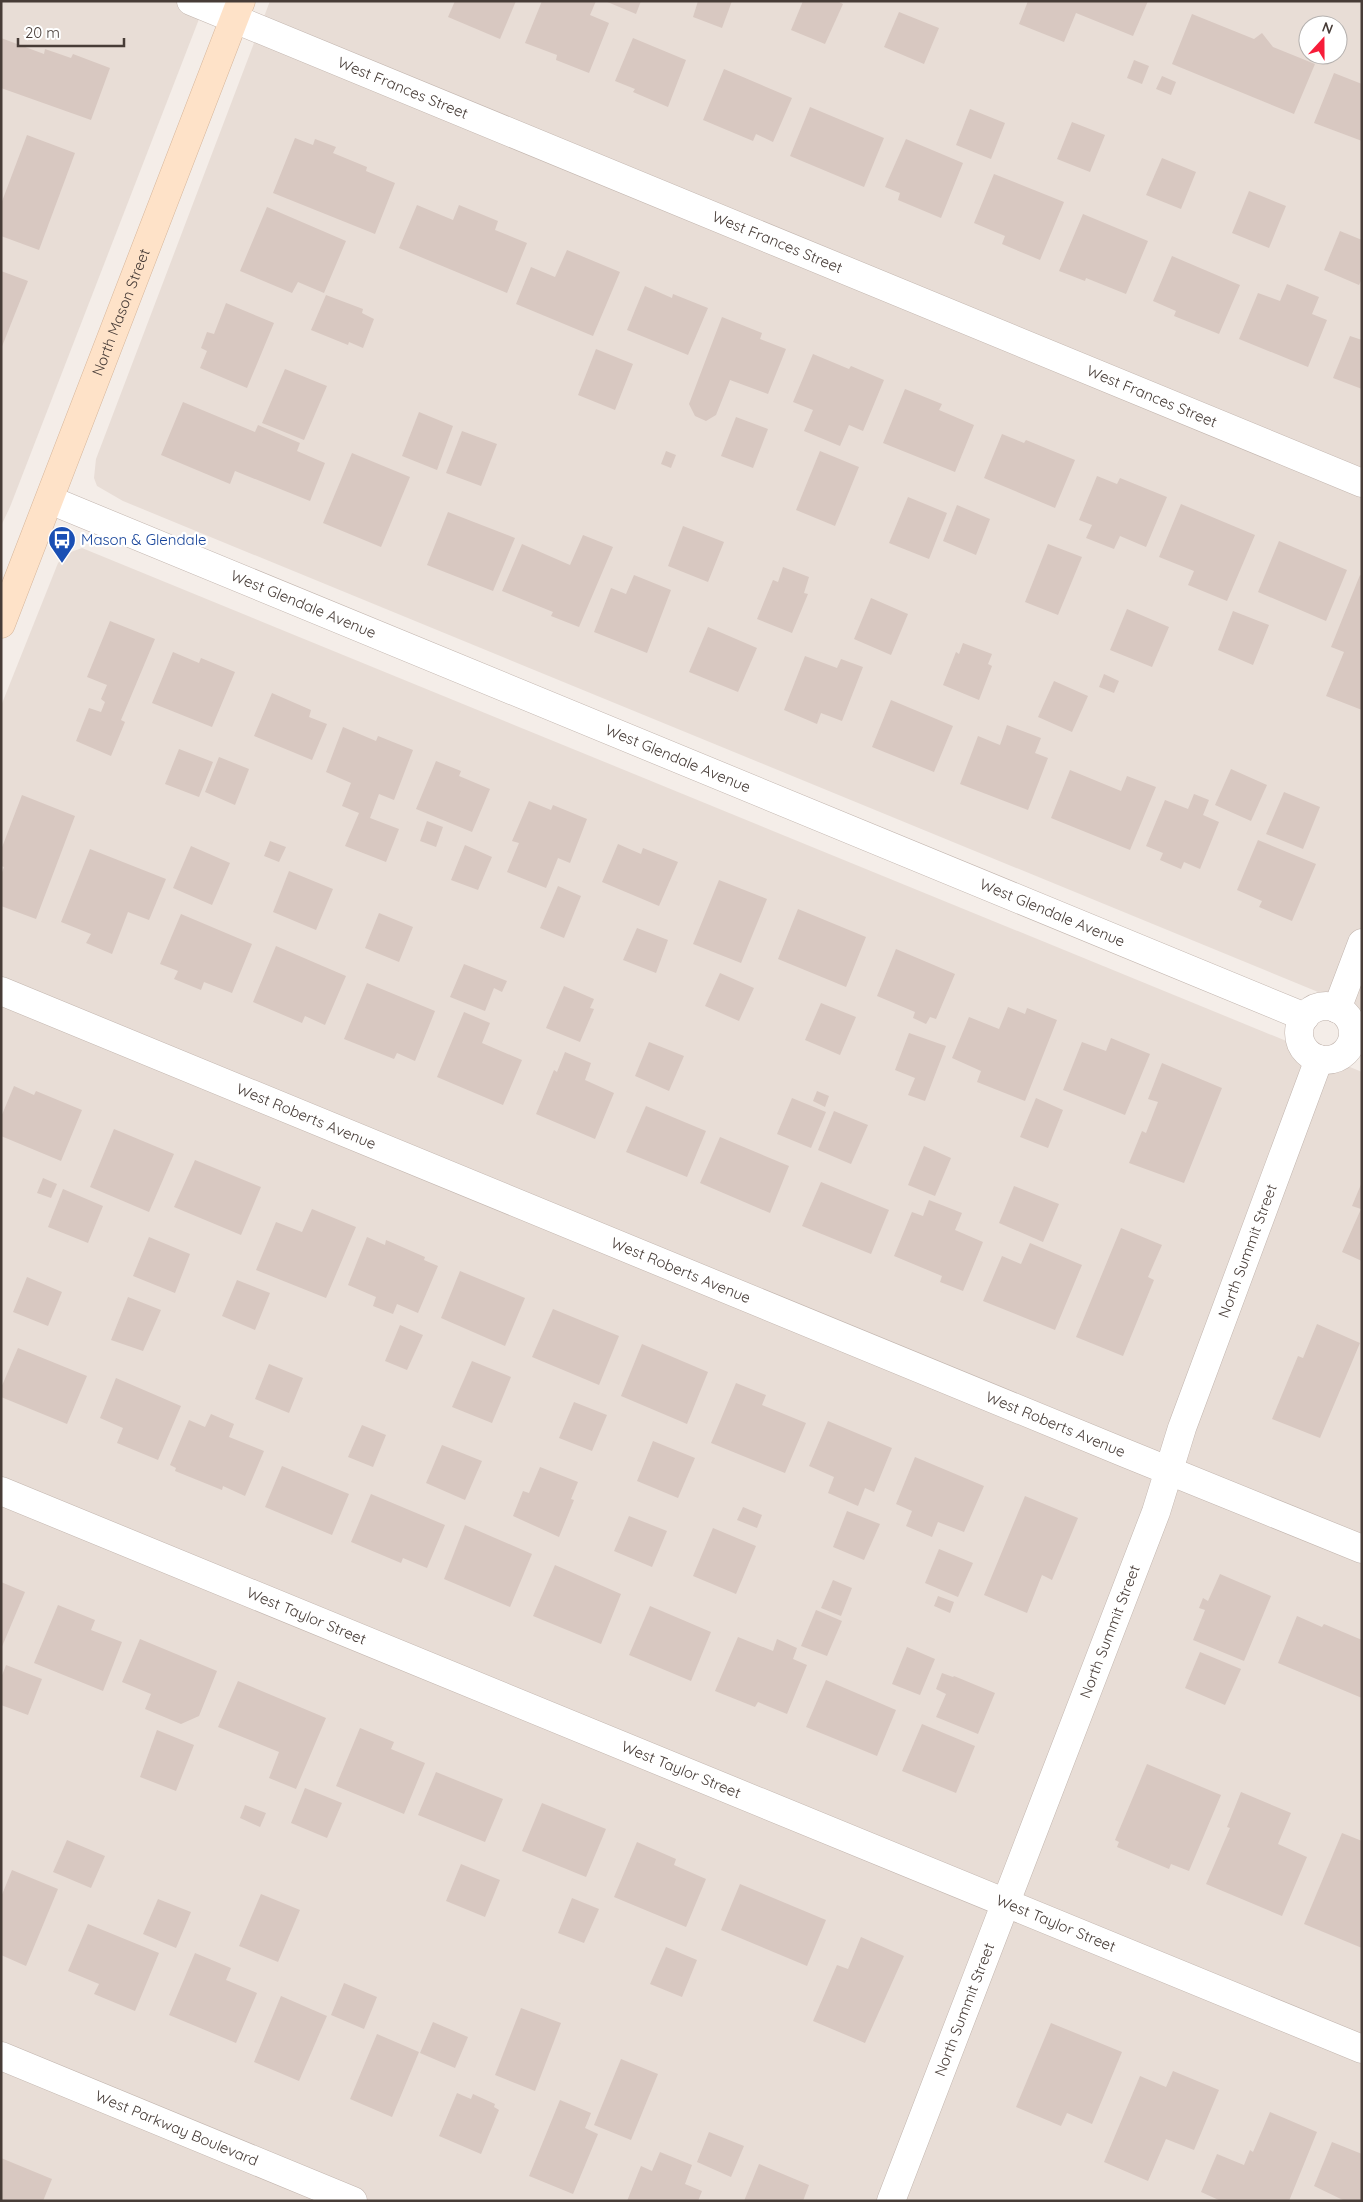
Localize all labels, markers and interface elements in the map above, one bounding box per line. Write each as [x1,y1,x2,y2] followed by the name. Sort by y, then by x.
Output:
[18,15,124,47] scale bar
[1298,15,1348,65] north arrow
[1320,18,1336,38] text: N
[25,23,60,42] text: 20 m
[335,52,471,123] street label: West Frances Street
[709,207,845,277] street label: West Frances Street
[87,246,154,379] street label: North Mason Street
[1084,361,1220,431] street label: West Frances Street
[47,525,77,564] bus stop icon: Mason & Glendale
[81,530,206,549] place label: Mason & Glendale
[228,566,379,642] street label: West Glendale Avenue
[603,720,753,797] street label: West Glendale Avenue
[977,874,1128,951] street label: West Glendale Avenue
[234,1079,379,1153] street label: West Roberts Avenue
[1214,1181,1281,1320] street label: North Summit Street
[608,1233,754,1307] street label: West Roberts Avenue
[983,1387,1128,1461] street label: West Roberts Avenue
[1075,1562,1144,1701] street label: North Summit Street
[244,1583,369,1649] street label: West Taylor Street
[619,1736,744,1802] street label: West Taylor Street
[993,1890,1119,1956] street label: West Taylor Street
[930,1940,998,2079] street label: North Summit Street
[93,2086,261,2170] street label: West Parkway Boulevard

